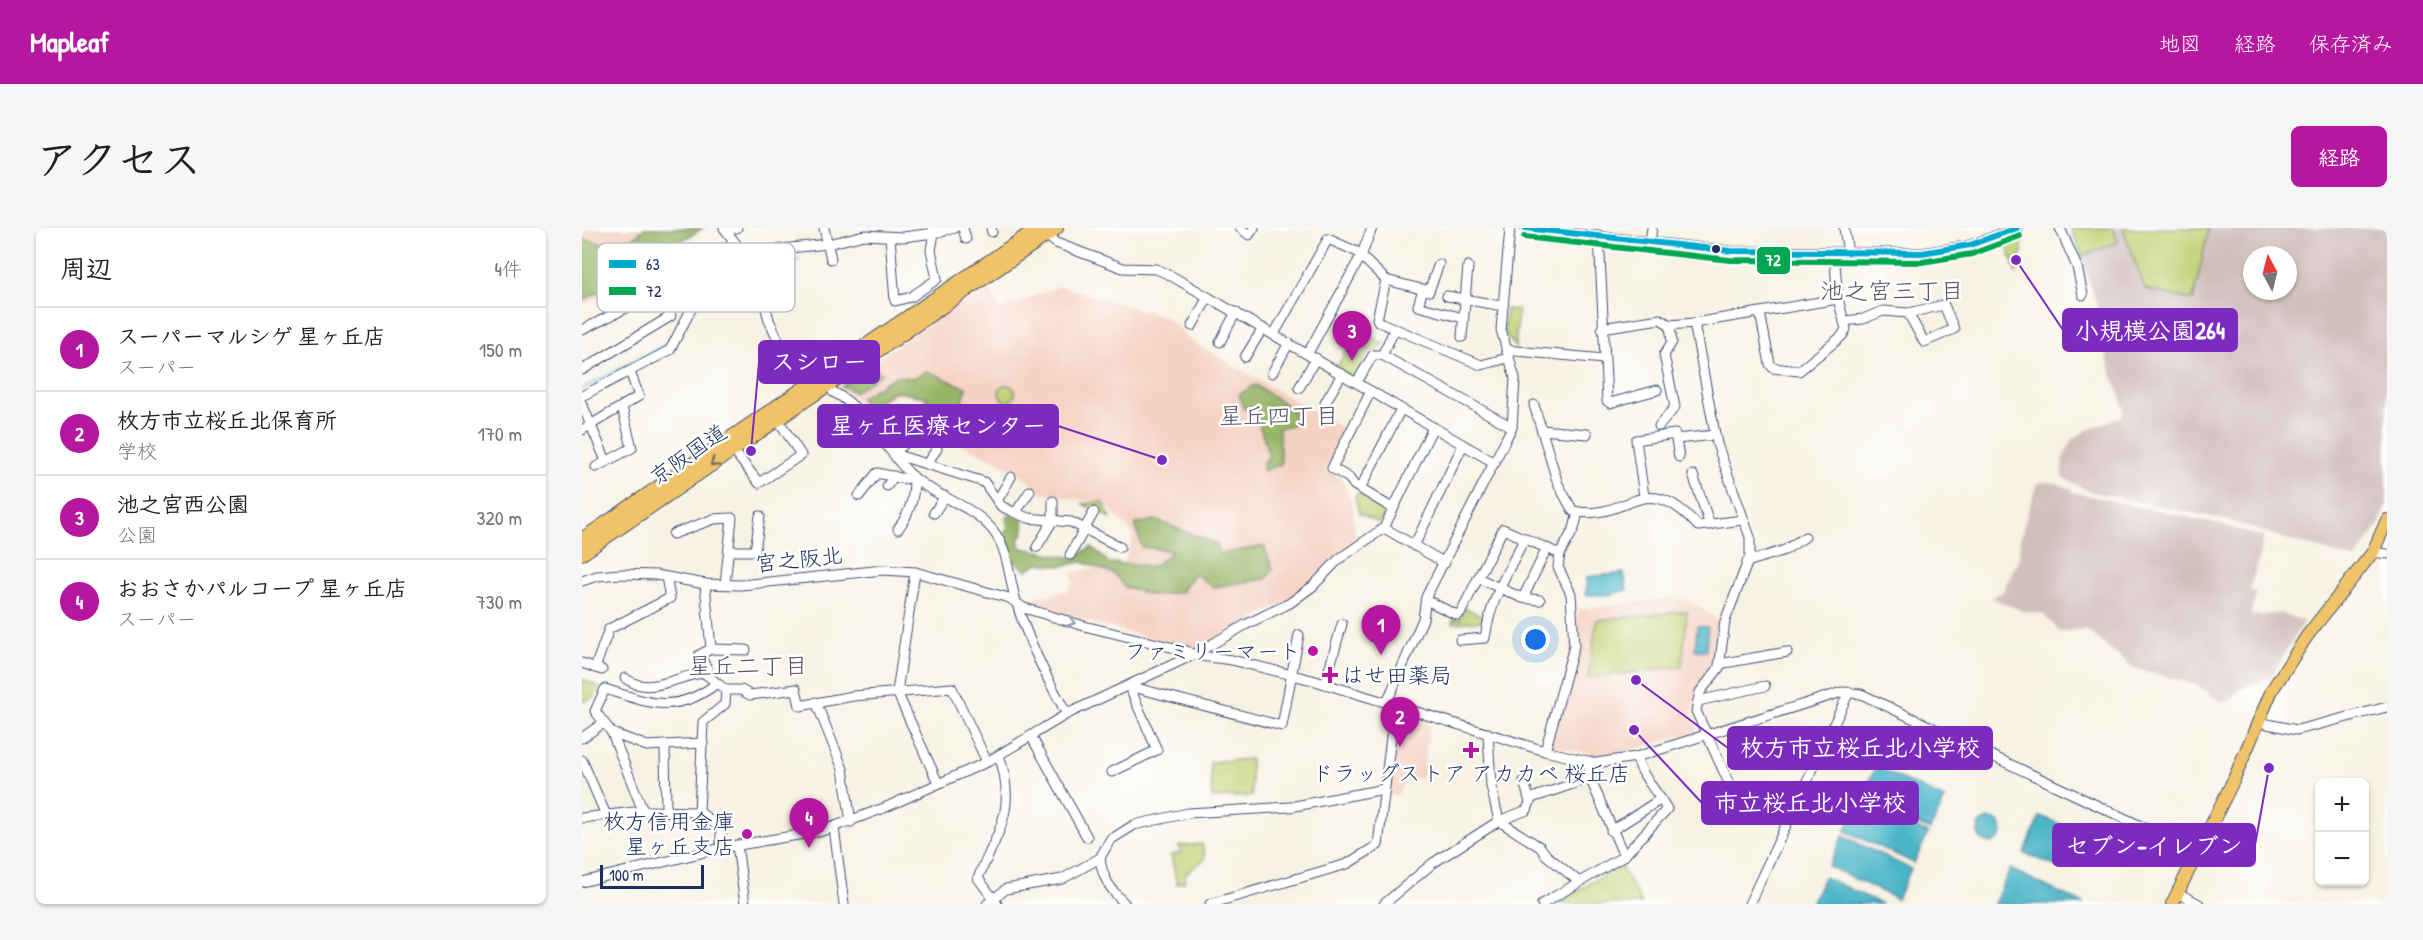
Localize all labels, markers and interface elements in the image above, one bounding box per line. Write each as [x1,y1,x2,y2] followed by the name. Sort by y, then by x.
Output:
[30,23,109,61] text: Mapleaf
[2159,29,2201,58] text: 地図
[2234,29,2276,58] text: 経路
[2309,29,2393,58] text: 保存済み
[2291,126,2387,187] button: 経路
[36,130,201,187] text: アクセス
[597,243,795,312] legend
[1710,243,1722,255] unlabelled marker
[1756,246,1791,275] line badge: 72
[2243,246,2297,300] north arrow
[1764,249,1781,271] text: 72
[60,251,112,286] text: 周辺
[646,253,660,275] text: 63
[495,255,522,282] text: 4件
[1820,274,1964,306] district label: 池之宮三丁目
[646,280,662,302] text: 72
[2063,309,2237,351] callout: 小規模公園264
[1332,312,1372,361] pin: 3
[2075,314,2225,346] text: 小規模公園264
[117,321,386,351] text: スーパーマルシゲ 星ヶ丘店
[76,336,83,363] text: 1
[479,336,522,363] text: 150 m
[759,341,879,383] callout: スシロー
[771,345,867,377] text: スシロー
[117,353,196,380] text: スーパー
[1219,399,1339,431] district label: 星丘四丁目
[117,405,337,435] text: 枚方市立桜丘北保育所
[818,405,1058,447] callout: 星ヶ丘医療センター
[830,409,1046,441] text: 星ヶ丘医療センター
[643,416,733,492] street label: 京阪国道
[75,420,84,447] text: 2
[478,420,522,447] text: 170 m
[117,437,157,464] text: 学校
[709,456,720,467] one-way arrow
[117,489,249,519] text: 池之宮西公園
[75,504,84,531] text: 3
[477,504,522,531] text: 320 m
[117,521,157,548] text: 公園
[754,539,844,579] street label: 宮之阪北
[117,573,407,603] text: おおさかパルコープ 星ヶ丘店
[76,588,83,615] text: 4
[476,588,522,615] text: 730 m
[117,605,196,632] text: スーパー
[1362,606,1400,655] pin: 1
[1065,615,1076,627] one-way arrow
[1521,625,1550,654] your location
[1125,636,1301,666] place label: ファミリーマート
[1306,644,1320,658] marker: ファミリーマート
[688,649,808,681] district label: 星丘二丁目
[1342,660,1452,690] place label: はせ田薬局
[1323,668,1337,682] marker: はせ田薬局
[1380,698,1420,747] pin: 2
[1728,727,1992,769] callout: 枚方市立桜丘北小学校
[1740,731,1980,763] text: 枚方市立桜丘北小学校
[1464,743,1478,757] marker: ドラッグストア アカカベ 桜丘店
[1312,758,1630,788] place label: ドラッグストア アカカベ 桜丘店
[2315,778,2369,886] map controls
[2315,778,2369,832] button: +
[1702,782,1918,824] callout: 市立桜丘北小学校
[1714,786,1906,818] text: 市立桜丘北小学校
[790,798,828,848] pin: 4
[603,806,735,861] place label: 枚方信用金庫 星ヶ丘支店
[2053,824,2255,866] callout: セブン-イレブン
[740,827,754,841] marker: 枚方信用金庫 星ヶ丘支店
[2065,829,2243,861] text: セブン-イレブン
[2315,832,2369,886] button: −
[600,862,704,890] scale bar
[609,864,644,886] text: 100 m

